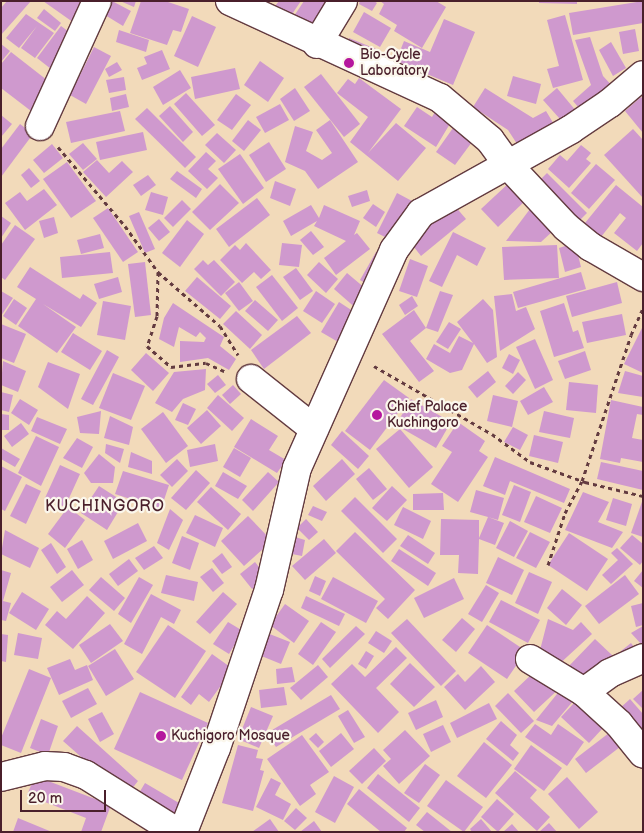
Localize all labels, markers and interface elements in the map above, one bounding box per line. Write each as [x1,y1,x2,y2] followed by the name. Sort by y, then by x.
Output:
[360,47,428,80] place label: Bio-Cycle Laboratory
[342,56,356,70] marker: Bio-Cycle Laboratory
[387,399,467,432] place label: Chief Palace Kuchingoro
[371,409,383,421] marker: Chief Palace Kuchingoro
[44,497,166,517] district label: KUCHINGORO
[171,728,290,744] place label: Kuchigoro Mosque
[155,730,167,742] marker: Kuchigoro Mosque
[22,780,109,812] scale bar
[28,789,62,808] text: 20 m

